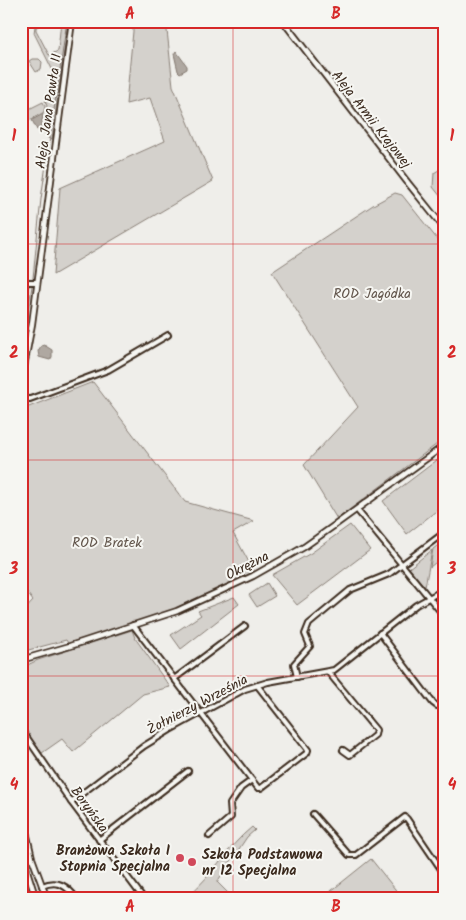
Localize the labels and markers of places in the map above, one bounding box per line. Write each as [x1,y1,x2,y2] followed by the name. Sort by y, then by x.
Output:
[56,840,170,878] place label: Branżowa Szkoła I Stopnia Specjalna
[202,844,323,882] place label: Szkoła Podstawowa nr 12 Specjalna
[174,852,186,864] marker: Branżowa Szkoła I Stopnia Specjalna
[186,856,198,868] marker: Szkoła Podstawowa nr 12 Specjalna

